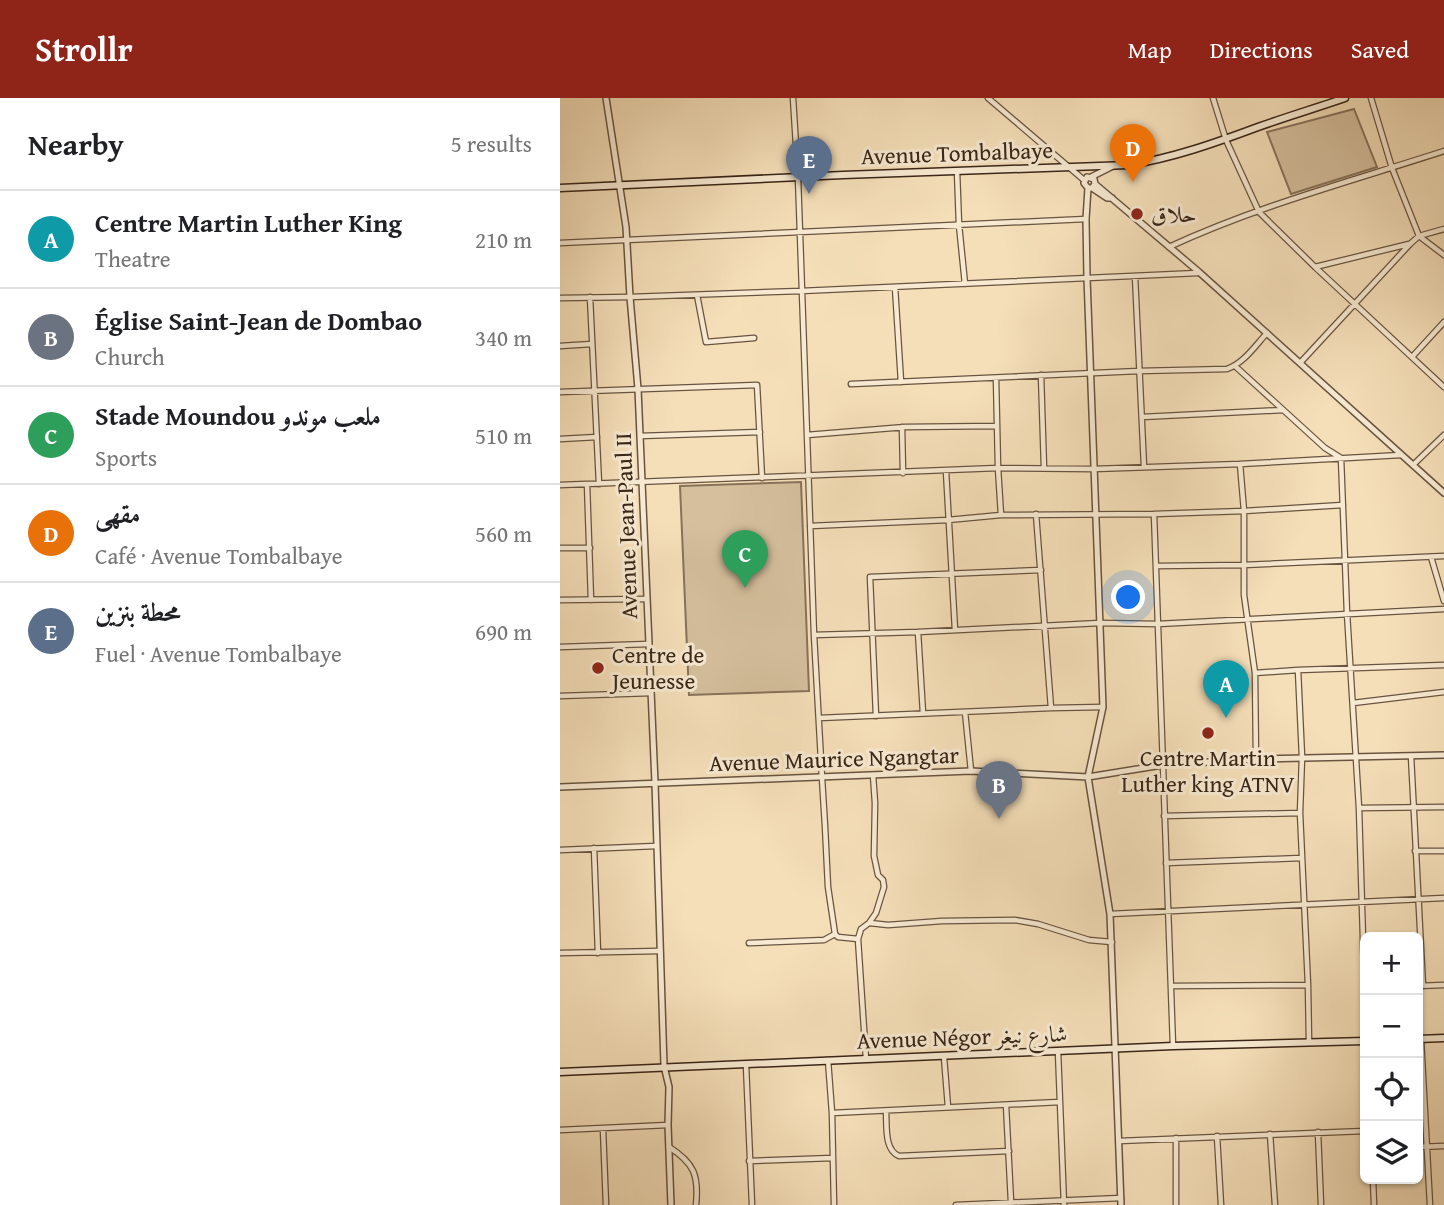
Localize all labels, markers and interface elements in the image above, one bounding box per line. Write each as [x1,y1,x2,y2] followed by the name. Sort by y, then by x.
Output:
[35,25,133,73] text: Strollr
[1128,32,1172,67] text: Map
[1210,32,1313,67] text: Directions
[1351,32,1409,67] text: Saved
[28,122,124,166] text: Nearby
[1110,124,1156,182] pin: D
[451,127,532,160] text: 5 results
[860,133,1054,172] street label: Avenue Tombalbaye
[786,136,832,194] pin: E
[1151,197,1197,230] place label: حلاق
[95,203,402,242] text: Centre Martin Luther King
[1129,206,1145,222] marker: حلاق
[44,223,58,256] text: A
[475,223,532,256] text: 210 m
[95,242,171,275] text: Theatre
[95,301,422,340] text: Église Saint-Jean de Dombao
[44,321,58,354] text: B
[475,321,532,354] text: 340 m
[95,340,165,373] text: Church
[95,396,381,435] text: Stade Moundou ملعب موندو
[44,419,58,452] text: C
[475,419,532,452] text: 510 m
[606,432,645,620] street label: Avenue Jean-Paul II
[95,441,157,474] text: Sports
[95,494,140,533] text: مقهى
[44,517,58,550] text: D
[475,517,532,550] text: 560 m
[722,530,768,588] pin: C
[95,539,343,572] text: Café · Avenue Tombalbaye
[1111,580,1145,614] your location
[95,592,181,631] text: محطة بنزين
[45,615,57,648] text: E
[475,615,532,648] text: 690 m
[95,637,342,670] text: Fuel · Avenue Tombalbaye
[609,638,704,697] place label: Centre de Jeunesse
[590,660,606,676] marker: Centre de Jeunesse
[1203,660,1249,718] pin: A
[1200,725,1216,741] marker: Centre Martin Luther king ATNV
[708,738,960,779] street label: Avenue Maurice Ngangtar
[1121,741,1295,800] place label: Centre Martin Luther king ATNV
[976,761,1022,819] pin: B
[1360,932,1423,1184] map controls
[1360,932,1423,995] button: +
[1360,995,1423,1058] button: −
[856,1016,1068,1061] street label: Avenue Négor شارع نيغر
[1360,1058,1423,1121] button: locate
[1360,1121,1423,1184] button: layers

